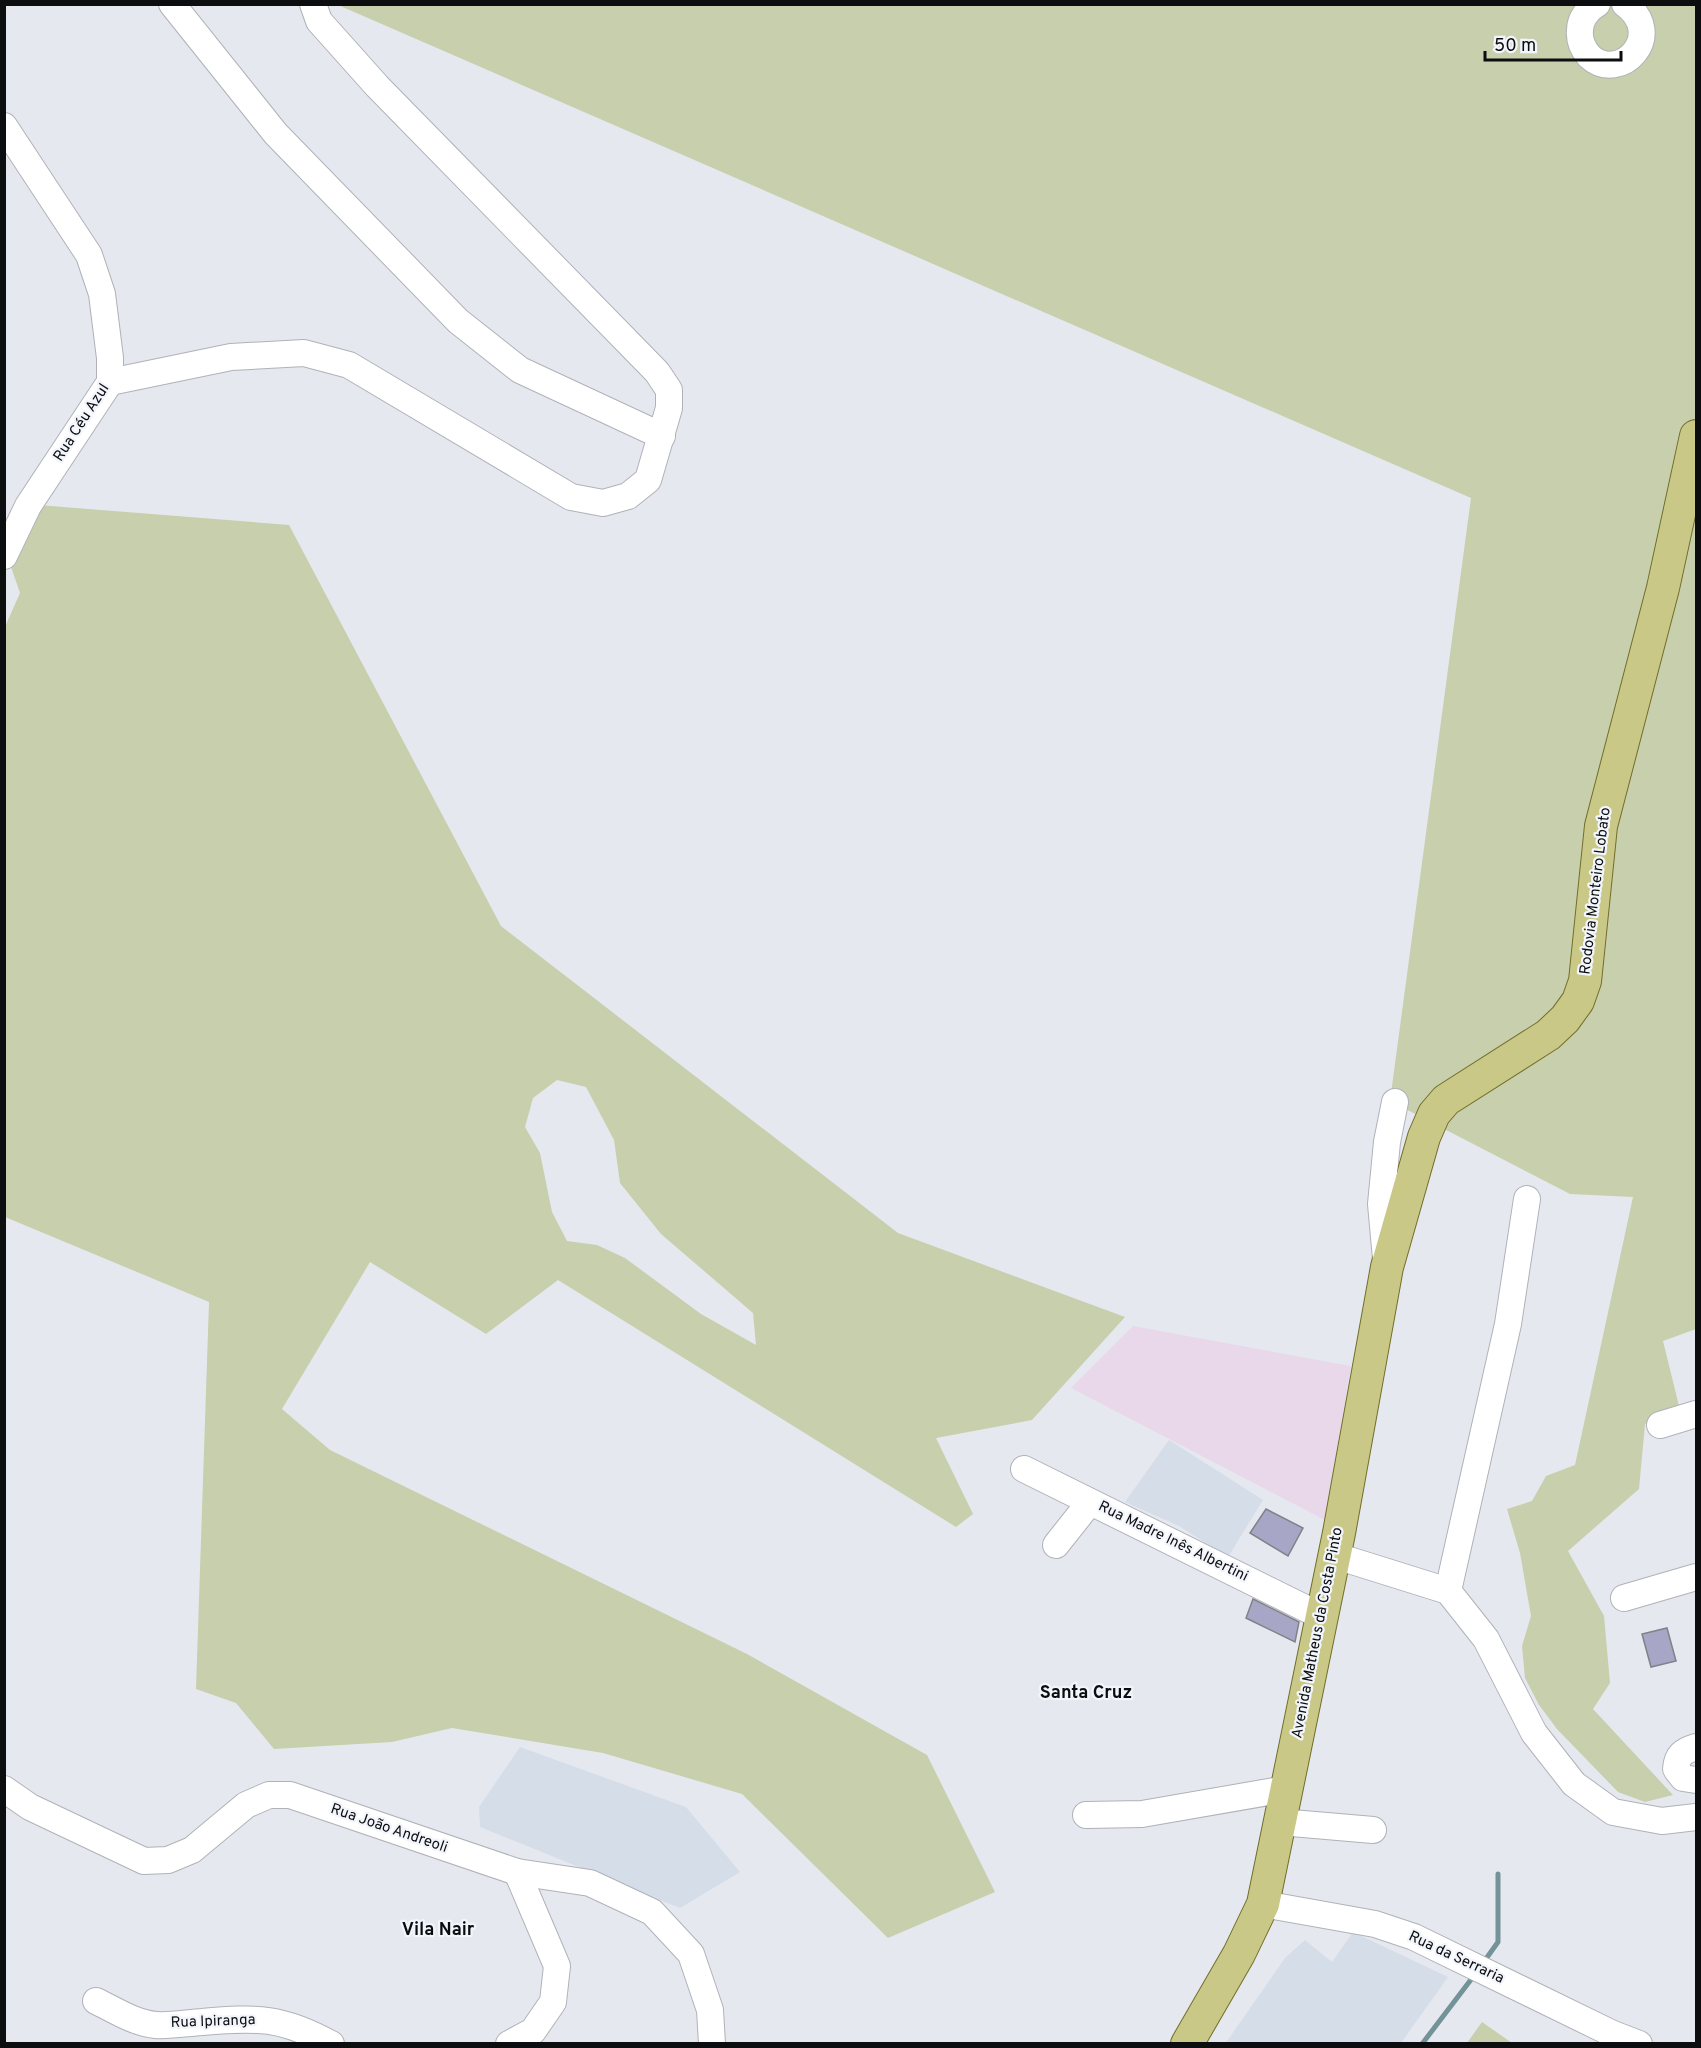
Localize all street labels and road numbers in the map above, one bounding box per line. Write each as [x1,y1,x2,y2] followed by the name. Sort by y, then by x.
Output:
[50,380,114,466] street label: Rua Céu Azul
[1576,806,1616,976] street label: Rodovia Monteiro Lobato
[1095,1497,1251,1587] street label: Rua Madre Inês Albertini
[1288,1526,1348,1740] street label: Avenida Matheus da Costa Pinto
[328,1800,450,1858] street label: Rua João Andreoli
[1405,1928,1507,1988] street label: Rua da Serraria
[170,2011,256,2033] street label: Rua Ipiranga

